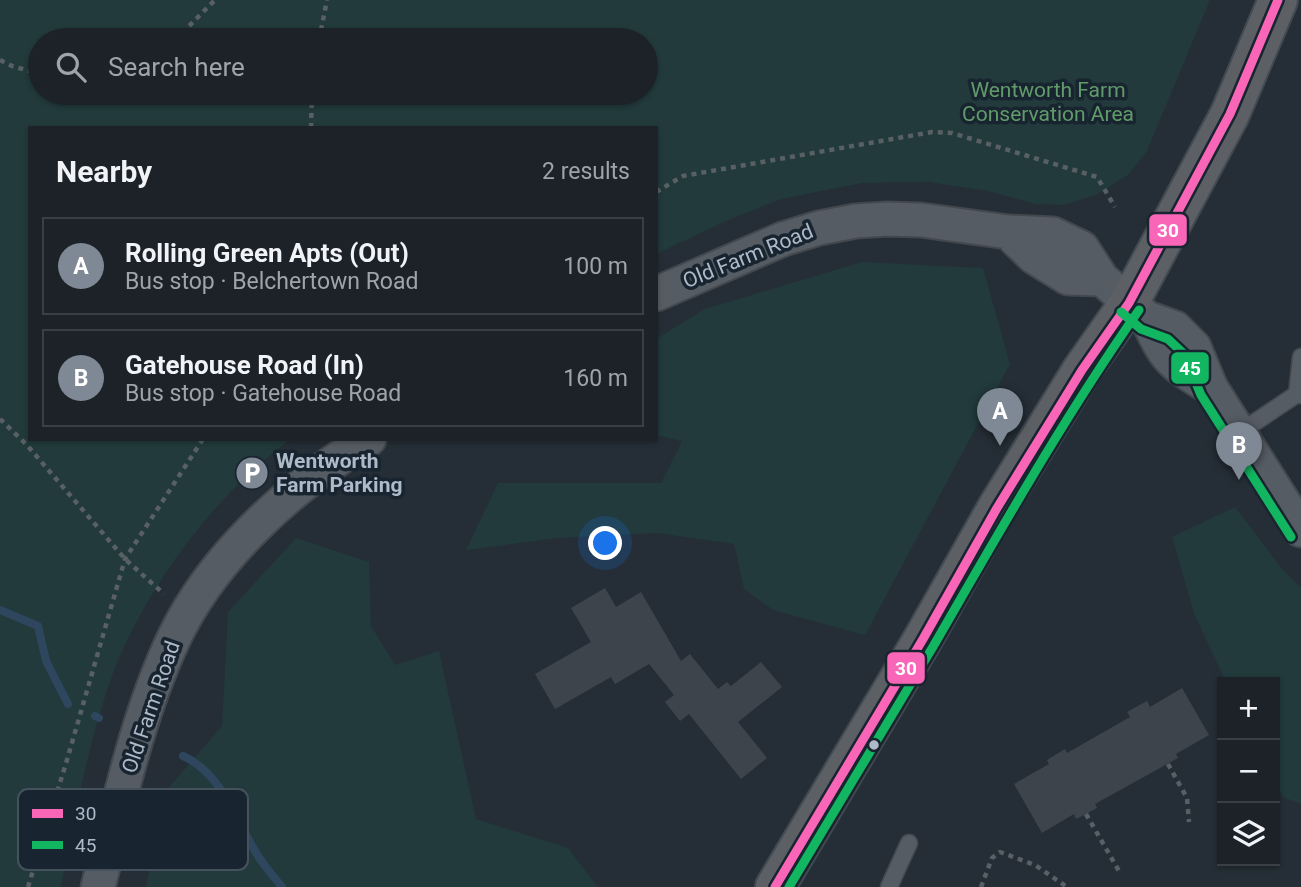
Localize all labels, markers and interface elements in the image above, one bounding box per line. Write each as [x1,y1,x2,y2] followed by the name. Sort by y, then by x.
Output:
[28,28,658,105] search box
[52,48,90,86] icon: search
[108,52,245,82] text: Search here
[962,78,1134,126] park label: Wentworth Farm Conservation Area
[56,154,152,189] text: Nearby
[542,158,630,185] text: 2 results
[1148,213,1188,247] line badge: 30
[679,219,817,293] street label: Old Farm Road
[1157,219,1179,242] text: 30
[125,238,409,268] text: Rolling Green Apts (Out)
[73,253,89,280] text: A
[563,253,628,280] text: 100 m
[125,268,418,295] text: Bus stop · Belchertown Road
[125,350,364,380] text: Gatehouse Road (In)
[1170,351,1210,385] line badge: 45
[1179,357,1201,380] text: 45
[74,365,88,392] text: B
[563,365,628,392] text: 160 m
[125,380,401,407] text: Bus stop · Gatehouse Road
[977,388,1023,446] pin: A
[1216,422,1262,480] pin: B
[276,449,402,497] place label: Wentworth Farm Parking
[233,454,271,492] parking icon: Wentworth Farm Parking
[588,526,622,560] your location
[117,638,185,776] street label: Old Farm Road
[886,651,926,685] line badge: 30
[895,657,917,680] text: 30
[1217,677,1280,866] map controls
[1217,677,1280,740] button: +
[867,738,881,752] unlabelled marker
[1217,740,1280,803] button: −
[18,789,248,870] legend
[75,802,96,825] text: 30
[1217,803,1280,866] button: layers
[75,834,96,857] text: 45

